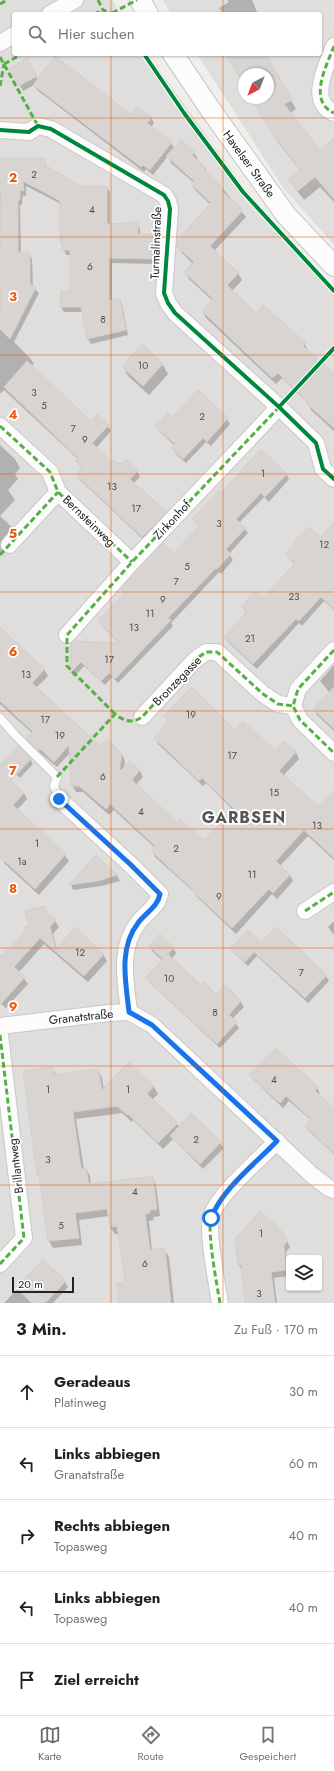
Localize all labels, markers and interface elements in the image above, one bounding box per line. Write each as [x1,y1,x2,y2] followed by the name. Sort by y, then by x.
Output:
[12,12,322,56] search box
[26,23,48,45] icon: search
[58,23,135,45] text: Hier suchen
[238,68,274,104] north arrow
[218,127,280,201] street label: Havelser Straße
[31,167,37,182] house number: 2
[9,168,17,187] text: 2
[89,202,95,217] house number: 4
[146,206,166,280] street label: Turmalinstraße
[87,259,93,274] house number: 6
[9,287,17,306] text: 3
[100,312,106,327] house number: 8
[138,358,148,373] house number: 10
[31,385,37,400] house number: 3
[41,398,47,413] house number: 5
[8,405,18,424] text: 4
[199,409,205,424] house number: 2
[70,421,76,436] house number: 7
[82,432,88,447] house number: 9
[261,466,265,481] house number: 1
[107,479,118,494] house number: 13
[58,491,120,551] street label: Bernsteinweg
[149,496,195,544] street label: Zirkonhof
[131,501,142,516] house number: 17
[216,516,222,531] house number: 3
[9,524,17,543] text: 5
[319,537,329,552] house number: 12
[184,559,190,574] house number: 5
[173,574,179,589] house number: 7
[288,589,300,604] house number: 23
[160,592,166,607] house number: 9
[146,606,155,621] house number: 11
[129,620,140,635] house number: 13
[245,631,255,646] house number: 21
[9,642,18,661] text: 6
[104,652,115,667] house number: 17
[148,652,206,710] street label: Bronzegasse
[21,667,32,682] house number: 13
[186,707,196,722] house number: 19
[40,712,51,727] house number: 17
[55,728,65,743] house number: 19
[227,748,238,763] house number: 17
[9,761,17,780] text: 7
[100,769,106,784] house number: 6
[269,785,279,800] house number: 15
[50,790,68,808] route end
[138,804,144,819] house number: 4
[202,806,286,829] district label: GARBSEN
[312,818,323,833] house number: 13
[35,836,39,851] house number: 1
[173,841,179,856] house number: 2
[17,854,27,869] house number: 1a
[248,867,257,882] house number: 11
[9,879,17,898] text: 8
[216,889,222,904] house number: 9
[75,945,85,960] house number: 12
[298,965,304,980] house number: 7
[164,971,174,986] house number: 10
[9,997,18,1016] text: 9
[48,1005,114,1029] street label: Granatstraße
[212,1005,218,1020] house number: 8
[271,1072,277,1087] house number: 4
[46,1082,50,1097] house number: 1
[126,1082,130,1097] house number: 1
[193,1132,199,1147] house number: 2
[4,1137,28,1195] street label: Brillantweg
[45,1152,51,1167] house number: 3
[132,1184,138,1199] house number: 4
[202,1209,220,1227] route start
[58,1218,64,1233] house number: 5
[259,1226,263,1241] house number: 1
[286,1255,322,1291] map controls
[286,1255,322,1291] button: layers
[142,1256,148,1271] house number: 6
[12,1275,74,1294] scale bar
[18,1276,43,1292] text: 20 m
[256,1286,262,1301] house number: 3
[16,1317,67,1341] text: 3 Min.
[234,1320,318,1339] text: Zu Fuß · 170 m
[54,1371,130,1393] text: Geradeaus
[16,1381,38,1403] icon: ahead
[289,1382,318,1401] text: 30 m
[54,1393,106,1412] text: Platinweg
[54,1443,160,1465] text: Links abbiegen
[16,1453,38,1475] icon: left
[289,1454,318,1473] text: 60 m
[54,1465,124,1484] text: Granatstraße
[54,1515,170,1537] text: Rechts abbiegen
[16,1525,38,1547] icon: right
[289,1526,318,1545] text: 40 m
[54,1537,107,1556] text: Topasweg
[54,1587,160,1609] text: Links abbiegen
[16,1597,38,1619] icon: left
[289,1598,318,1617] text: 40 m
[54,1609,107,1628] text: Topasweg
[16,1669,38,1691] icon: arrive
[54,1669,139,1691] text: Ziel erreicht
[38,1724,62,1764] tab: Karte
[137,1724,164,1764] tab: Route
[240,1724,296,1764] tab: Gespeichert

